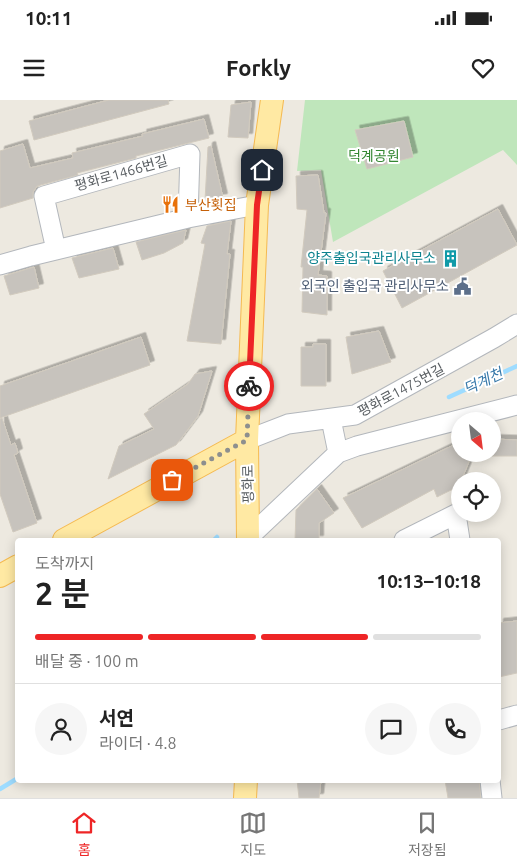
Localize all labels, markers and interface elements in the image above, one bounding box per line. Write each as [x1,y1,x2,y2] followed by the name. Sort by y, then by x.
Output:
[25,7,73,29] text: 10:11
[20,54,48,82] icon: menu
[469,54,497,82] icon: heart
[226,55,291,80] text: Forkly
[348,148,400,164] park label: 덕계공원
[241,149,283,191] pin
[73,152,169,194] street label: 평화로1466번길
[248,156,276,184] icon: home
[161,195,181,215] restaurant icon: 부산횟집
[185,197,237,213] place label: 부산횟집
[440,248,460,268] building icon: 양주출입국관리사무소
[307,250,436,266] place label: 양주출입국관리사무소
[453,276,473,296] public building icon: 외국인 출입국 관리사무소
[301,278,449,294] place label: 외국인 출입국 관리사무소
[355,360,447,420] street label: 평화로1475번길
[224,361,274,411] courier
[461,364,507,397] water label: 덕계천
[235,372,263,400] icon: bike
[451,412,501,462] north arrow
[451,412,501,522] map controls
[151,459,193,501] pin
[240,464,256,503] street label: 평화로
[158,466,186,494] icon: bag
[451,472,501,522] button: locate
[35,554,94,572] text: 도착까지
[376,570,481,592] text: 10:13–10:18
[35,575,90,611] text: 2 분
[35,652,139,670] text: 배달 중 · 100 m
[35,703,87,755] button: person
[365,703,417,755] button: chat
[429,703,481,755] button: phone
[99,707,134,729] text: 서연
[99,734,176,752] text: 라이더 · 4.8
[70,809,98,859] tab: 홈
[239,809,267,859] tab: 지도
[408,809,447,859] tab: 저장됨

